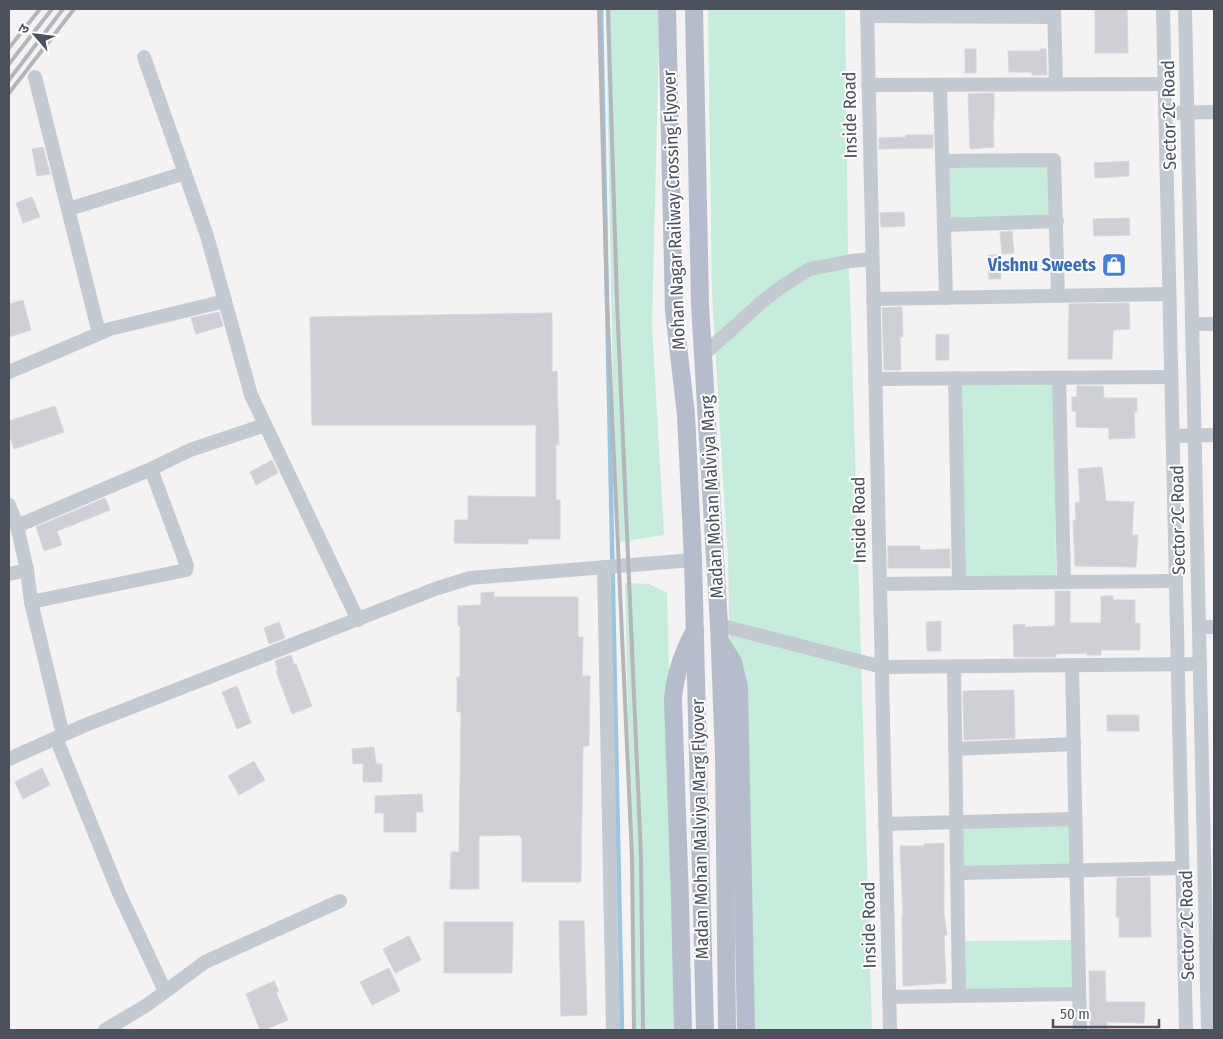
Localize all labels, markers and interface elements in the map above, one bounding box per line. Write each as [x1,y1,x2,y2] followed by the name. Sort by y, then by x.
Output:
[10,10,60,60] north arrow
[15,21,34,37] text: उ
[1157,60,1181,170] street label: Sector 2C Road
[658,69,690,350] street label: Mohan Nagar Railway Crossing Flyover
[838,72,862,158] street label: Inside Road
[1101,252,1127,278] shop icon: Vishnu Sweets
[987,254,1096,276] place label: Vishnu Sweets
[696,394,728,599] street label: Madan Mohan Malviya Marg
[1166,465,1190,575] street label: Sector 2C Road
[847,477,871,563] street label: Inside Road
[687,698,713,959] street label: Madan Mohan Malviya Marg Flyover
[1175,870,1199,980] street label: Sector 2C Road
[857,882,881,968] street label: Inside Road
[1053,996,1159,1028] scale bar
[1060,1005,1090,1023] text: 50 m

